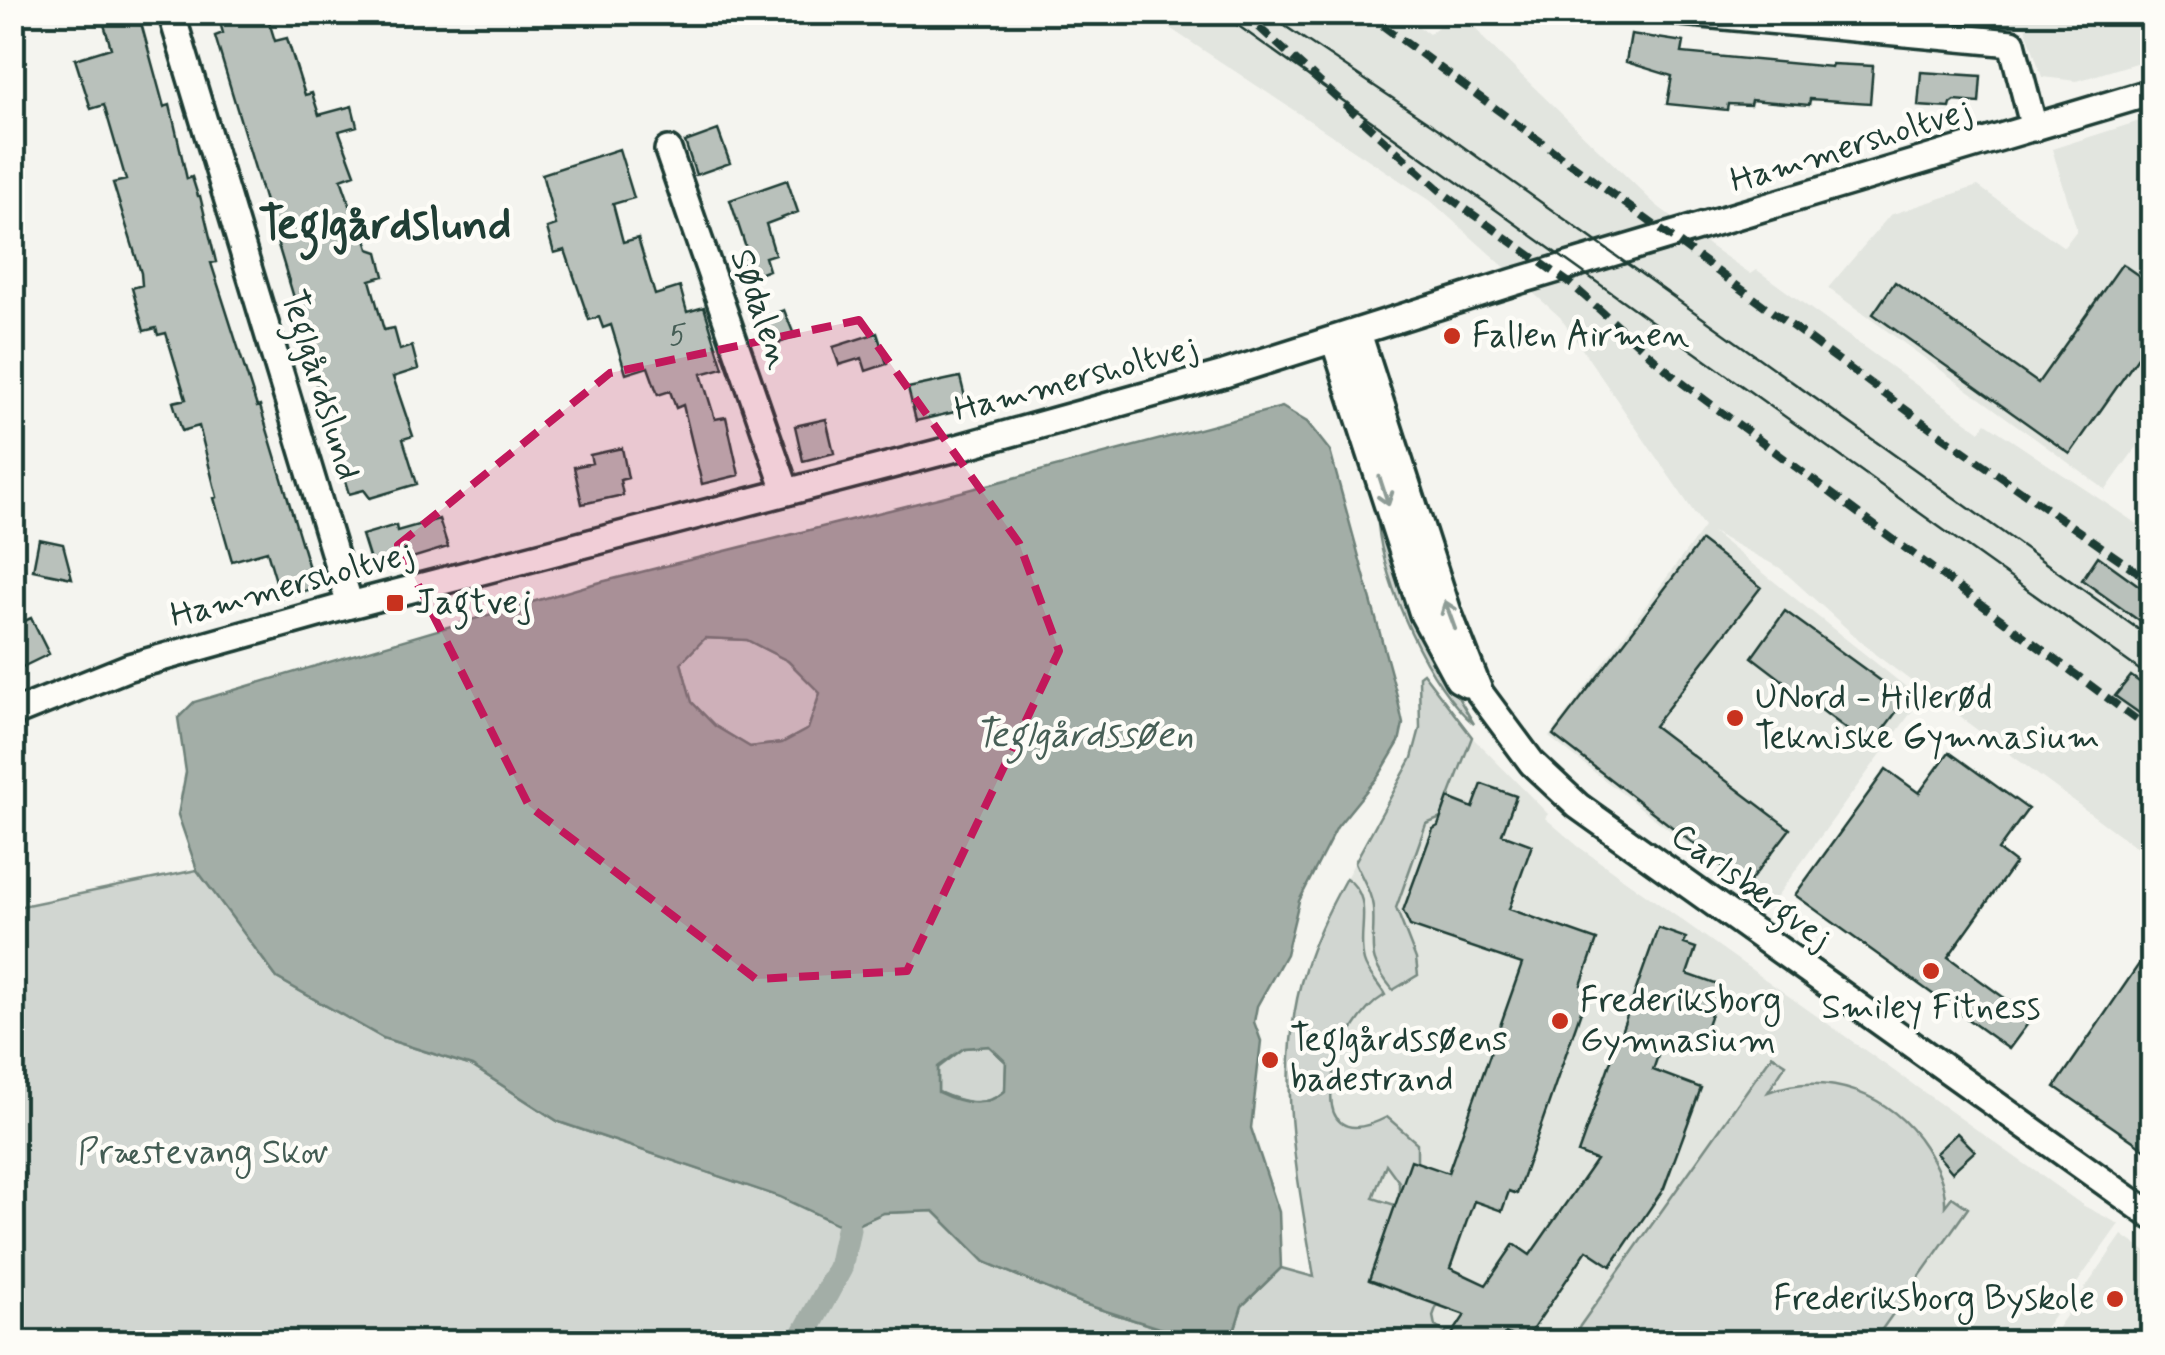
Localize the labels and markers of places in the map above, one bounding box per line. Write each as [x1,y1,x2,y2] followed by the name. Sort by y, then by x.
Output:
[1472,313,1689,359] place label: Fallen Airmen
[1441,325,1463,347] marker: Fallen Airmen
[415,580,532,630] place label: Jagtvej
[384,592,406,614] marker: Jagtvej
[1755,675,2100,761] place label: UNord - Hillerød Tekniske Gymnasium
[1724,707,1746,729] marker: UNord - Hillerød Tekniske Gymnasium
[1920,960,1942,982] marker: Smiley Fitness
[1580,978,1781,1064] place label: Frederiksborg Gymnasium
[1821,985,2041,1031] place label: Smiley Fitness
[1549,1010,1571,1032] marker: Frederiksborg Gymnasium
[1290,1017,1508,1103] place label: Teglgårdssøens badestrand
[1259,1049,1281,1071] marker: Teglgårdssøens badestrand
[1773,1276,2095,1325] place label: Frederiksborg Byskole
[2104,1288,2126,1310] marker: Frederiksborg Byskole

